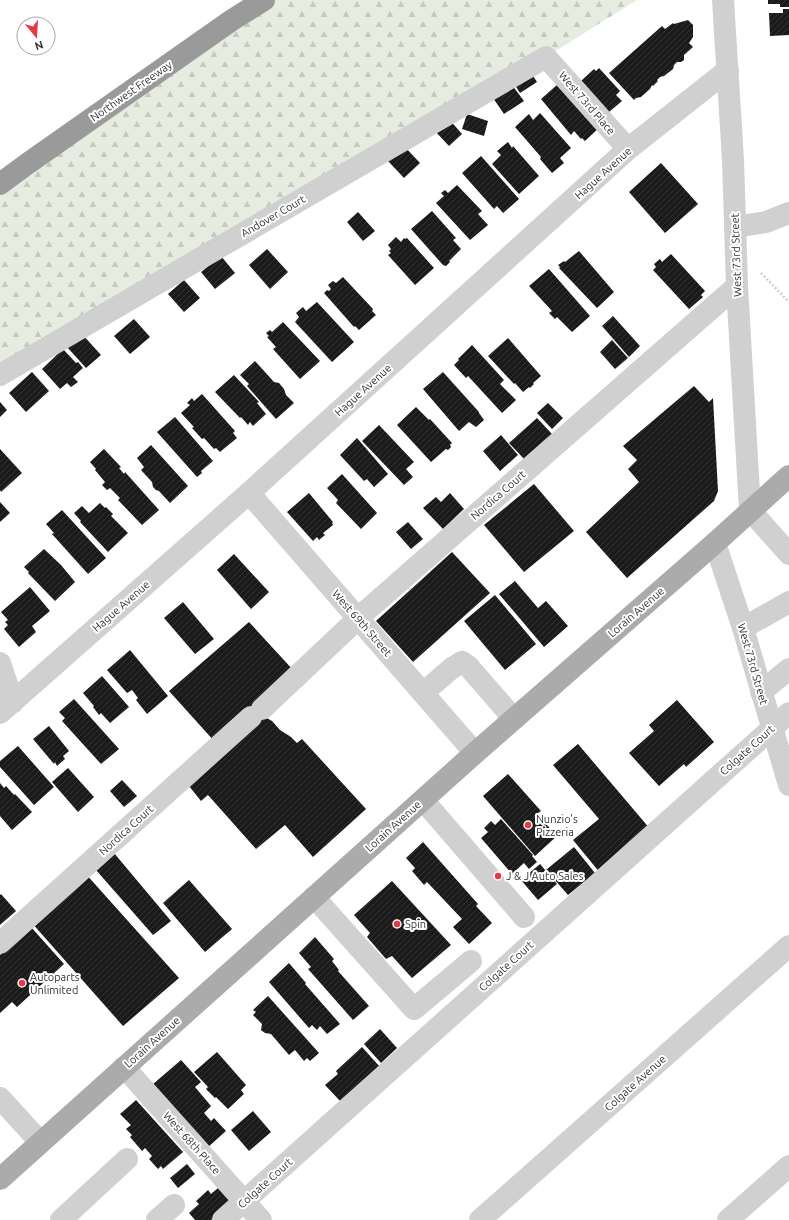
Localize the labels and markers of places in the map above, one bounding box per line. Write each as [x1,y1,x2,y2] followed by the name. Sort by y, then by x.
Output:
[536,813,578,838] place label: Nunzio's Pizzeria
[523,820,533,830] marker: Nunzio's Pizzeria
[506,870,584,882] place label: J & J Auto Sales
[493,871,503,881] marker: J & J Auto Sales
[405,918,426,930] place label: Spin
[392,919,402,929] marker: Spin
[30,971,80,996] place label: Autoparts Unlimited
[17,978,27,988] marker: Autoparts Unlimited

